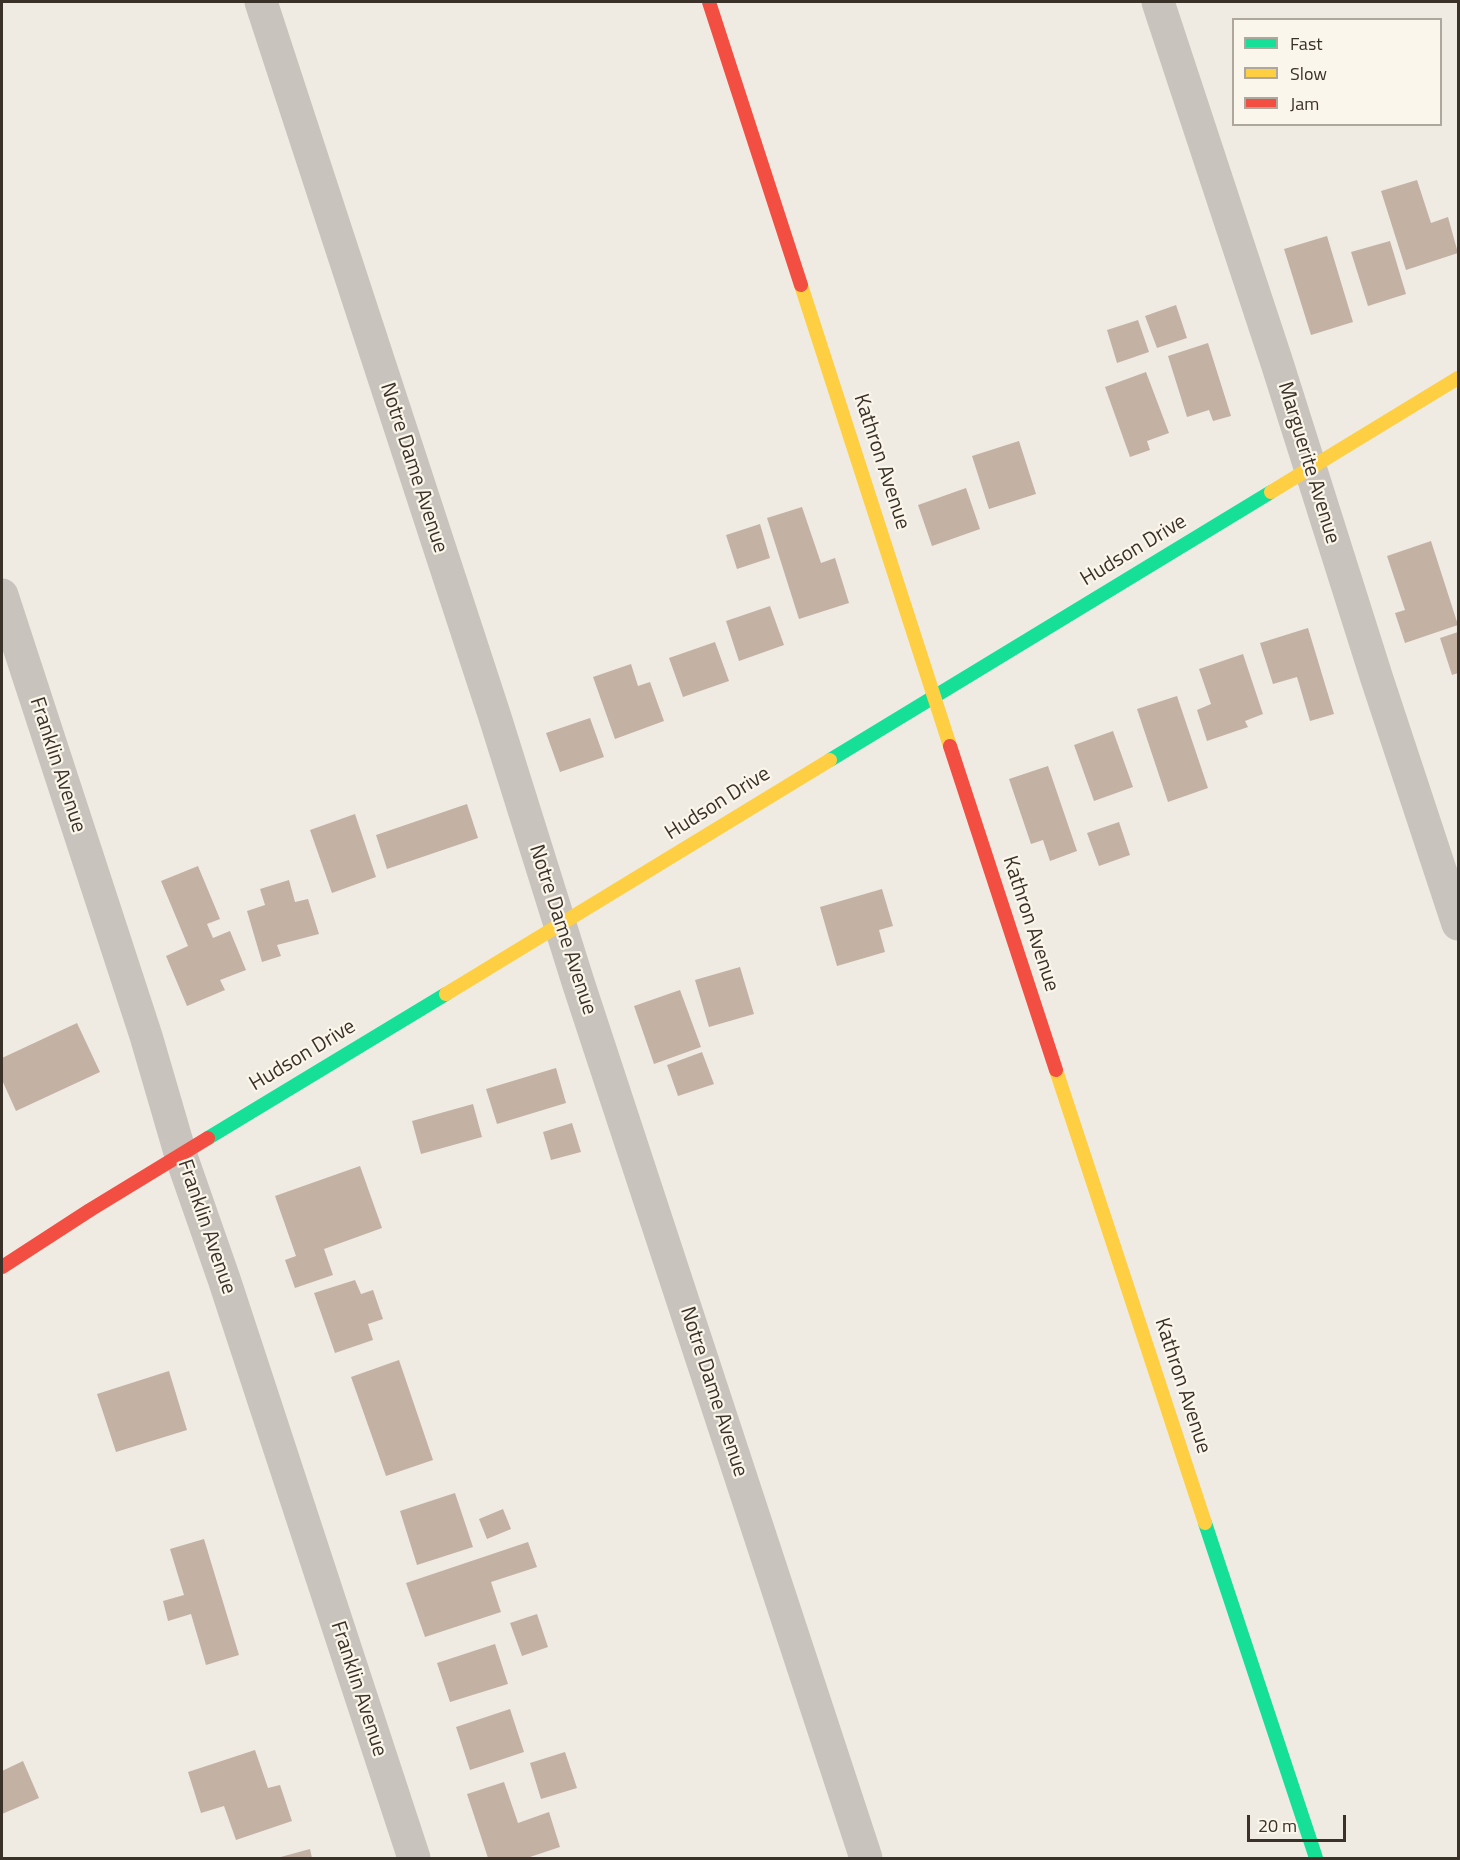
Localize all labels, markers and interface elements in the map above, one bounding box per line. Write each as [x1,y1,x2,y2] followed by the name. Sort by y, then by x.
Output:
[1232,18,1442,126] legend
[1290,30,1323,57] text: Fast
[1290,60,1327,87] text: Slow
[1290,90,1319,117] text: Jam
[1271,379,1345,547] street label: Marguerite Avenue
[374,380,452,556] street label: Notre Dame Avenue
[847,391,915,533] street label: Kathron Avenue
[1076,510,1192,592] street label: Hudson Drive
[23,694,91,836] street label: Franklin Avenue
[661,762,775,846] street label: Hudson Drive
[523,842,601,1018] street label: Notre Dame Avenue
[996,853,1064,995] street label: Kathron Avenue
[245,1015,361,1097] street label: Hudson Drive
[171,1156,241,1298] street label: Franklin Avenue
[674,1304,752,1480] street label: Notre Dame Avenue
[1148,1315,1216,1457] street label: Kathron Avenue
[324,1618,392,1760] street label: Franklin Avenue
[1250,1803,1349,1841] scale bar
[1258,1812,1297,1839] text: 20 m

